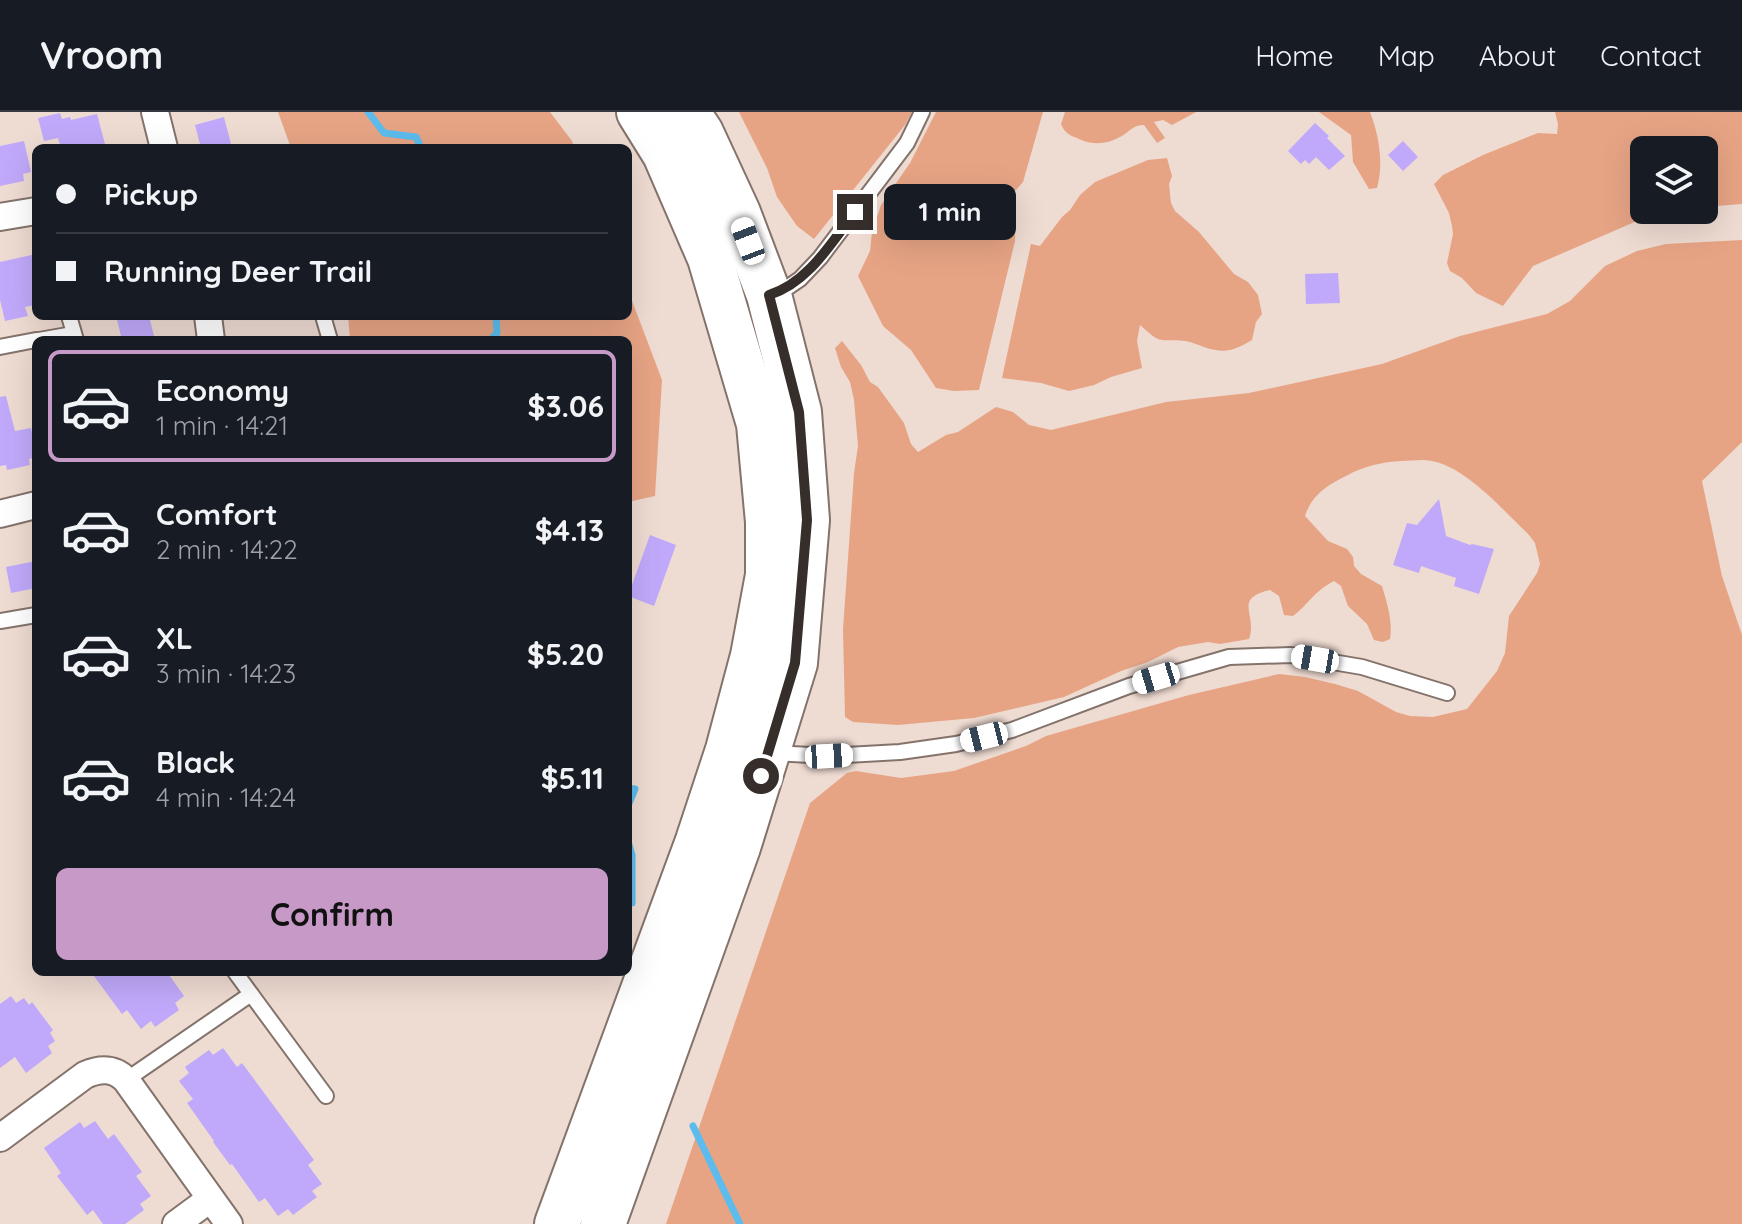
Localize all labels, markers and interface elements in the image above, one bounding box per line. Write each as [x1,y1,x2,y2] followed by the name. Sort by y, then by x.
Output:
[40,31,163,79] text: Vroom
[1255,38,1334,73] text: Home
[1378,38,1435,73] text: Map
[1479,38,1556,73] text: About
[1600,38,1702,73] text: Contact
[1630,136,1718,224] map controls
[1630,136,1718,224] button: layers
[104,175,198,213] text: Pickup
[883,184,1015,240] callout: 1 min
[837,194,873,230] route end
[919,195,982,228] text: 1 min
[728,214,768,268] car
[104,252,372,290] text: Running Deer Trail
[60,370,132,442] icon: car
[156,371,289,409] text: Economy
[528,387,604,425] text: $3.06
[156,409,288,442] text: 1 min · 14:21
[60,494,132,566] icon: car
[156,495,277,533] text: Comfort
[535,511,604,549] text: $4.13
[156,533,298,566] text: 2 min · 14:22
[60,618,132,690] icon: car
[156,619,193,657] text: XL
[527,635,604,673] text: $5.20
[1289,643,1341,675] car
[156,657,296,690] text: 3 min · 14:23
[1130,660,1182,696] car
[958,720,1010,754] car
[60,742,132,814] icon: car
[156,743,235,781] text: Black
[804,743,854,769] car
[743,758,779,794] route start
[541,759,604,797] text: $5.11
[156,781,296,814] text: 4 min · 14:24
[56,868,608,960] button: Confirm

